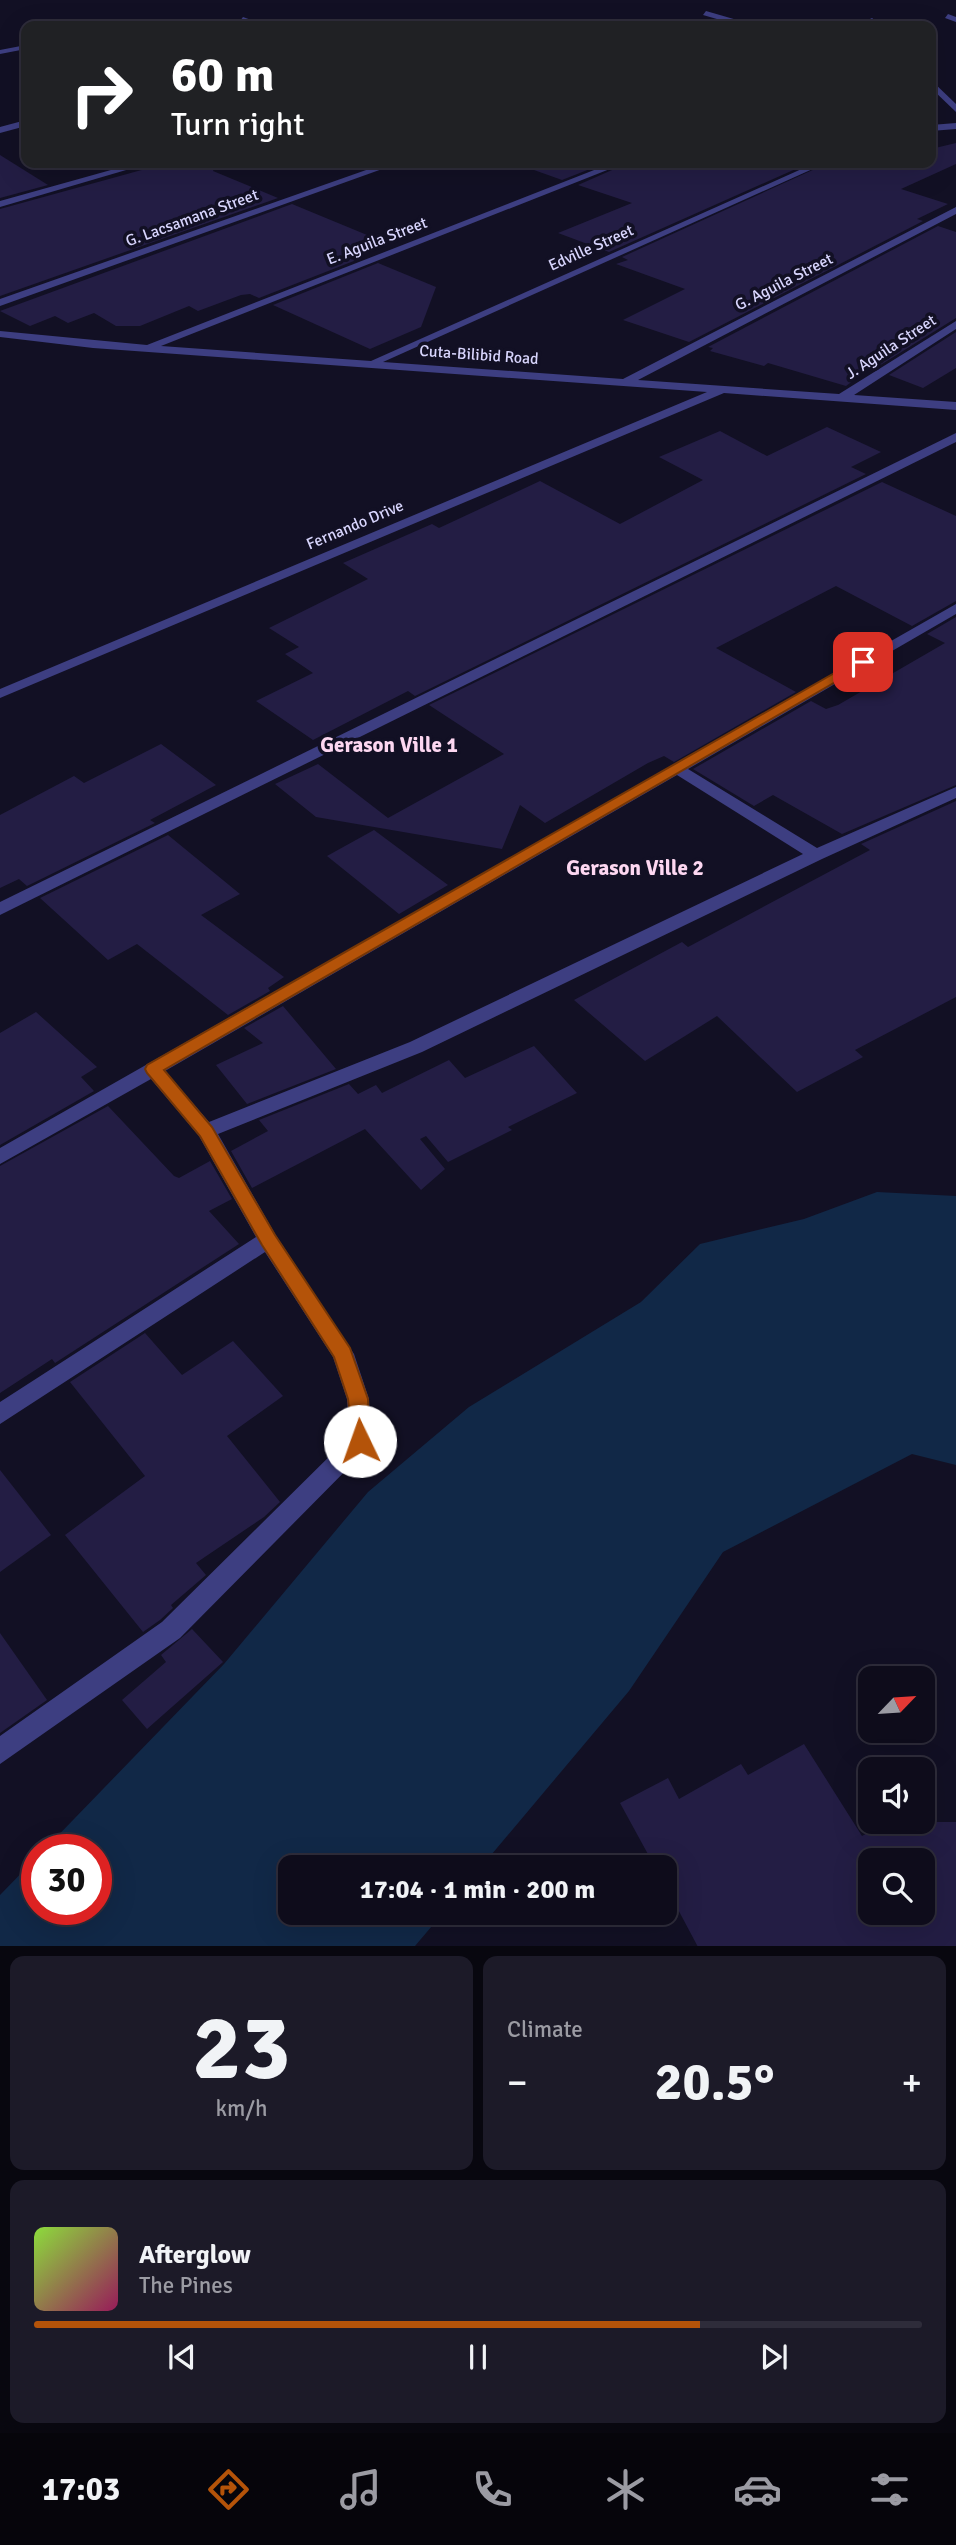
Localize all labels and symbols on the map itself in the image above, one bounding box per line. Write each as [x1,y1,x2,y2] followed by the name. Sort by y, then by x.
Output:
[123,185,261,251] street label: G. Lacsamana Street
[324,213,430,269] street label: E. Aguila Street
[545,220,637,276] street label: Edville Street
[732,249,837,315] street label: G. Aguila Street
[842,310,940,384] street label: J. Aguila Street
[419,341,539,369] street label: Cuta-Bilibid Road
[303,496,407,554] street label: Fernando Drive
[833,632,893,692] pin
[320,732,458,758] district label: Gerason Ville 1
[566,855,704,881] district label: Gerason Ville 2
[323,1404,397,1478] position arrow
[858,1666,934,1743] north arrow
[21,1834,112,1925] speed limit sign: 30

